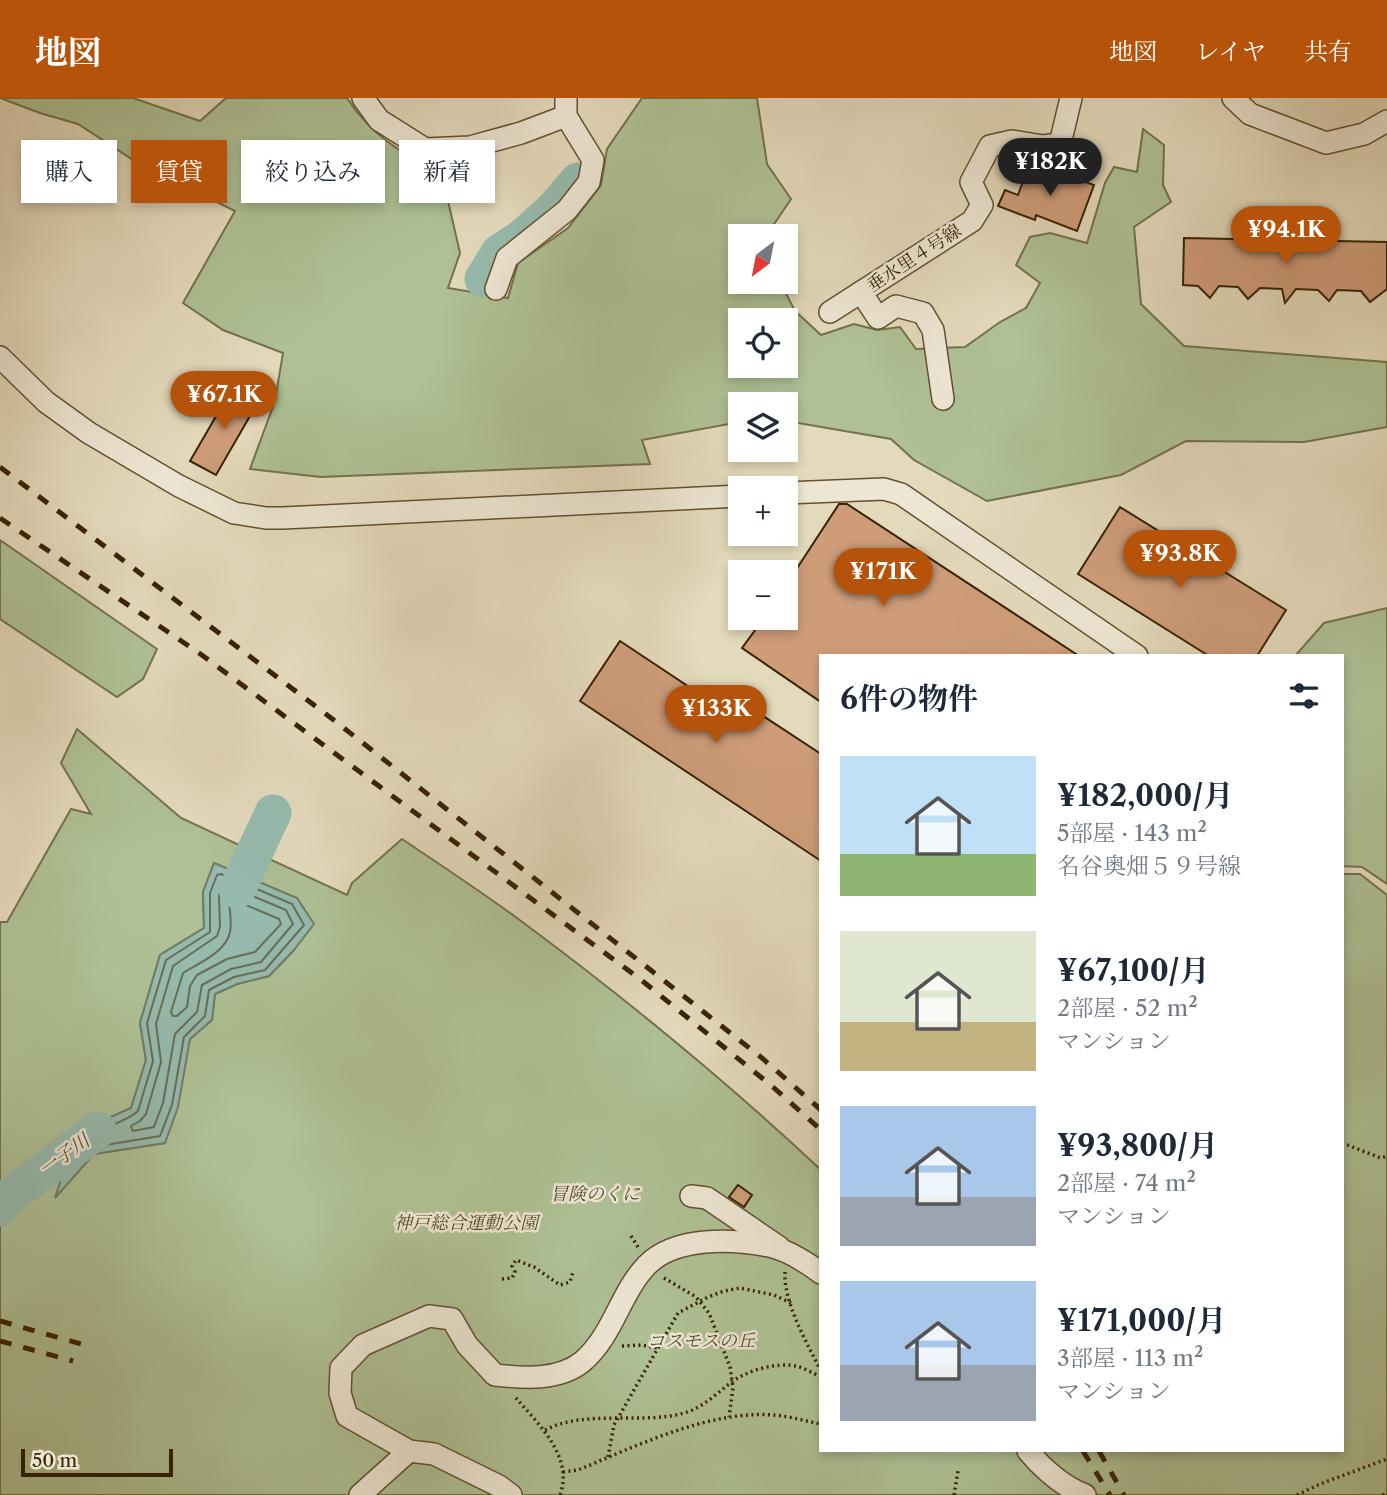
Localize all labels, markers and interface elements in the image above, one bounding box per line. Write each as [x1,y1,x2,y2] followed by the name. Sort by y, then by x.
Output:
[35,32,101,73] text: 地図
[1109,37,1157,66] text: 地図
[1195,37,1266,66] text: レイヤ
[1304,37,1352,66] text: 共有
[1001,139,1099,198] pin: ¥182K
[21,140,117,203] chip: 購入
[131,140,227,203] chip: 賃貸
[241,140,385,203] chip: 絞り込み
[399,140,495,203] chip: 新着
[1014,147,1086,175] text: ¥182K
[1229,206,1343,266] pin: ¥94.1K
[1247,215,1325,243] text: ¥94.1K
[863,219,965,297] street label: 垂水里４号線
[728,224,798,294] north arrow
[728,224,798,630] map controls
[728,308,798,378] button: locate
[167,372,281,431] pin: ¥67.1K
[186,380,262,408] text: ¥67.1K
[728,392,798,462] button: layers
[728,476,798,546] button: +
[1123,531,1237,590] pin: ¥93.8K
[1139,539,1221,567] text: ¥93.8K
[834,548,932,608] pin: ¥171K
[850,557,916,585] text: ¥171K
[728,560,798,630] button: −
[1285,677,1323,715] icon: filters
[840,680,978,717] text: 6件の物件
[667,686,765,745] pin: ¥133K
[681,694,751,722] text: ¥133K
[1057,777,1233,814] text: ¥182,000/月
[896,784,980,868] icon: home
[1057,819,1207,847] text: 5部屋 · 143 m²
[1057,852,1241,880] text: 名谷奥畑５９号線
[1057,952,1210,989] text: ¥67,100/月
[896,959,980,1043] icon: home
[1057,994,1198,1022] text: 2部屋 · 52 m²
[1057,1027,1171,1055] text: マンション
[1057,1127,1218,1164] text: ¥93,800/月
[34,1128,95,1181] water label: 一子川
[896,1134,980,1218] icon: home
[1057,1169,1196,1197] text: 2部屋 · 74 m²
[550,1183,641,1205] park label: 冒険のくに
[1057,1202,1171,1230] text: マンション
[394,1212,541,1234] park label: 神戸総合運動公園
[1057,1302,1226,1339] text: ¥171,000/月
[896,1309,980,1393] icon: home
[647,1330,756,1352] park label: コスモスの丘
[1057,1344,1203,1372] text: 3部屋 · 113 m²
[1057,1377,1171,1405] text: マンション
[21,1446,173,1478] scale bar
[32,1449,77,1472] text: 50 m

